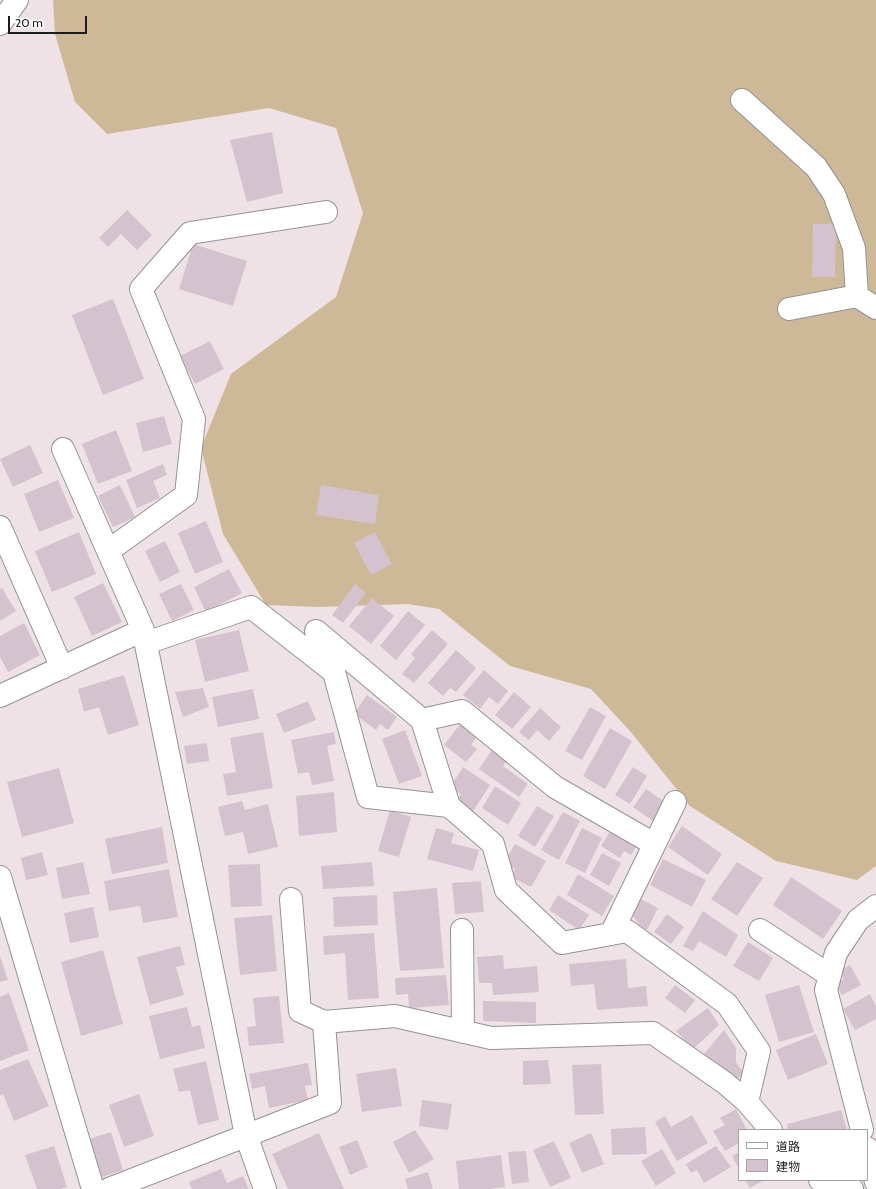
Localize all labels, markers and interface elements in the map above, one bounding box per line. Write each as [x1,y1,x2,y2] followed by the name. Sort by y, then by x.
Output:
[10,8,89,34] scale bar
[15,15,43,30] text: 20 m
[738,1129,868,1181] legend
[776,1139,800,1154] text: 道路
[776,1159,800,1174] text: 建物

